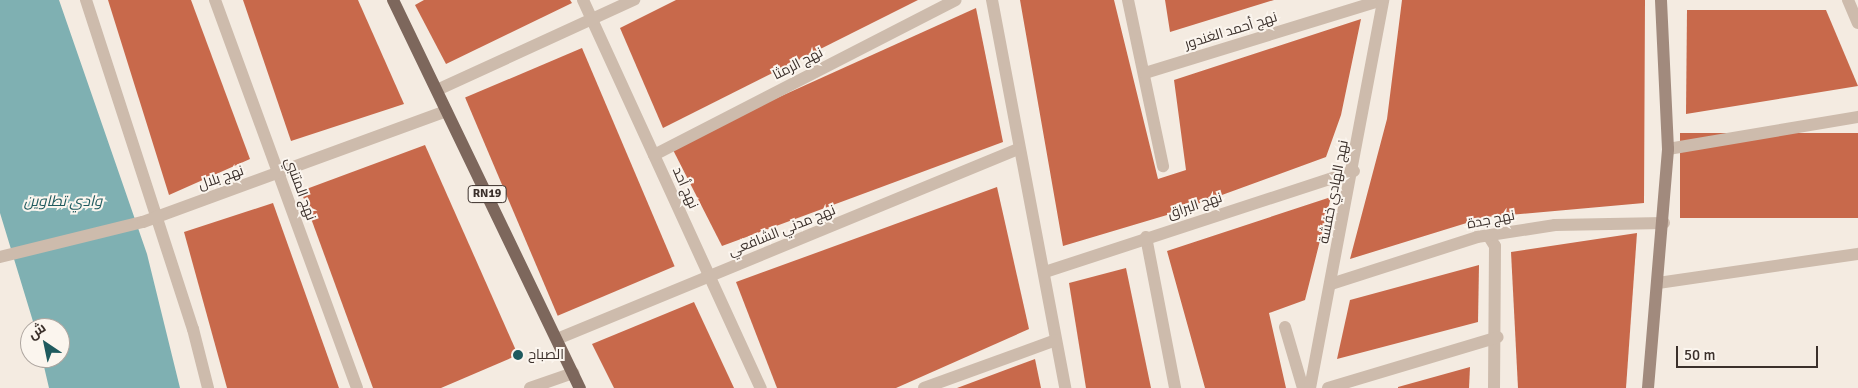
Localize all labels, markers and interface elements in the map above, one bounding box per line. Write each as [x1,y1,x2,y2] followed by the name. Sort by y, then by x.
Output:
[1183,9,1279,53] street label: نهج أحمد الغندور
[770,44,826,84] street label: نهج الرمثا
[1316,139,1352,245] street label: نهج الهادي خفشة
[281,155,319,223] street label: نهج المتنبي
[196,162,246,194] street label: نهج بلال
[668,165,702,211] street label: نهج أحد
[467,184,507,203] road number: RN19
[1165,189,1225,223] street label: نهج البراق
[24,193,102,211] water label: وادي تطاوين
[726,202,838,260] street label: نهج مدني الشافعي
[1466,207,1516,233] street label: نهج جدة
[20,318,70,368] north arrow
[25,319,49,343] text: ش
[1678,336,1820,368] scale bar
[1684,346,1715,364] text: 50 m
[528,347,564,363] place label: الصباح
[512,349,524,361] marker: الصباح

